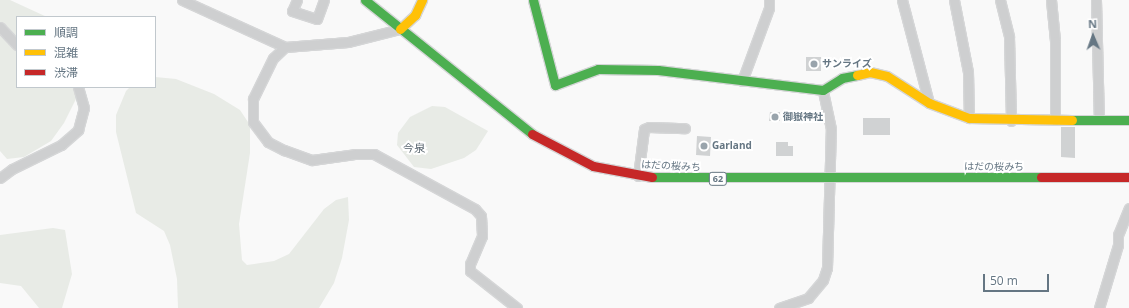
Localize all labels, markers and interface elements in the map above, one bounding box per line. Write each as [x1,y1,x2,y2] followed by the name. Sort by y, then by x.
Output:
[16,16,156,88] legend
[1073,16,1113,56] north arrow
[1088,16,1097,31] text: N
[54,24,78,41] text: 順調
[54,44,78,61] text: 混雑
[822,58,872,70] place label: サンライズ
[809,59,819,69] marker: サンライズ
[54,64,78,81] text: 渋滞
[783,111,823,123] place label: 御嶽神社
[770,112,780,122] marker: 御嶽神社
[712,140,752,152] place label: Garland
[403,141,425,155] district label: 今泉
[699,141,709,151] marker: Garland
[641,158,701,174] street label: はだの桜みち
[964,161,1024,173] street label: はだの桜みち
[708,172,728,186] road number: 62
[985,266,1051,292] scale bar
[990,272,1018,289] text: 50 m

